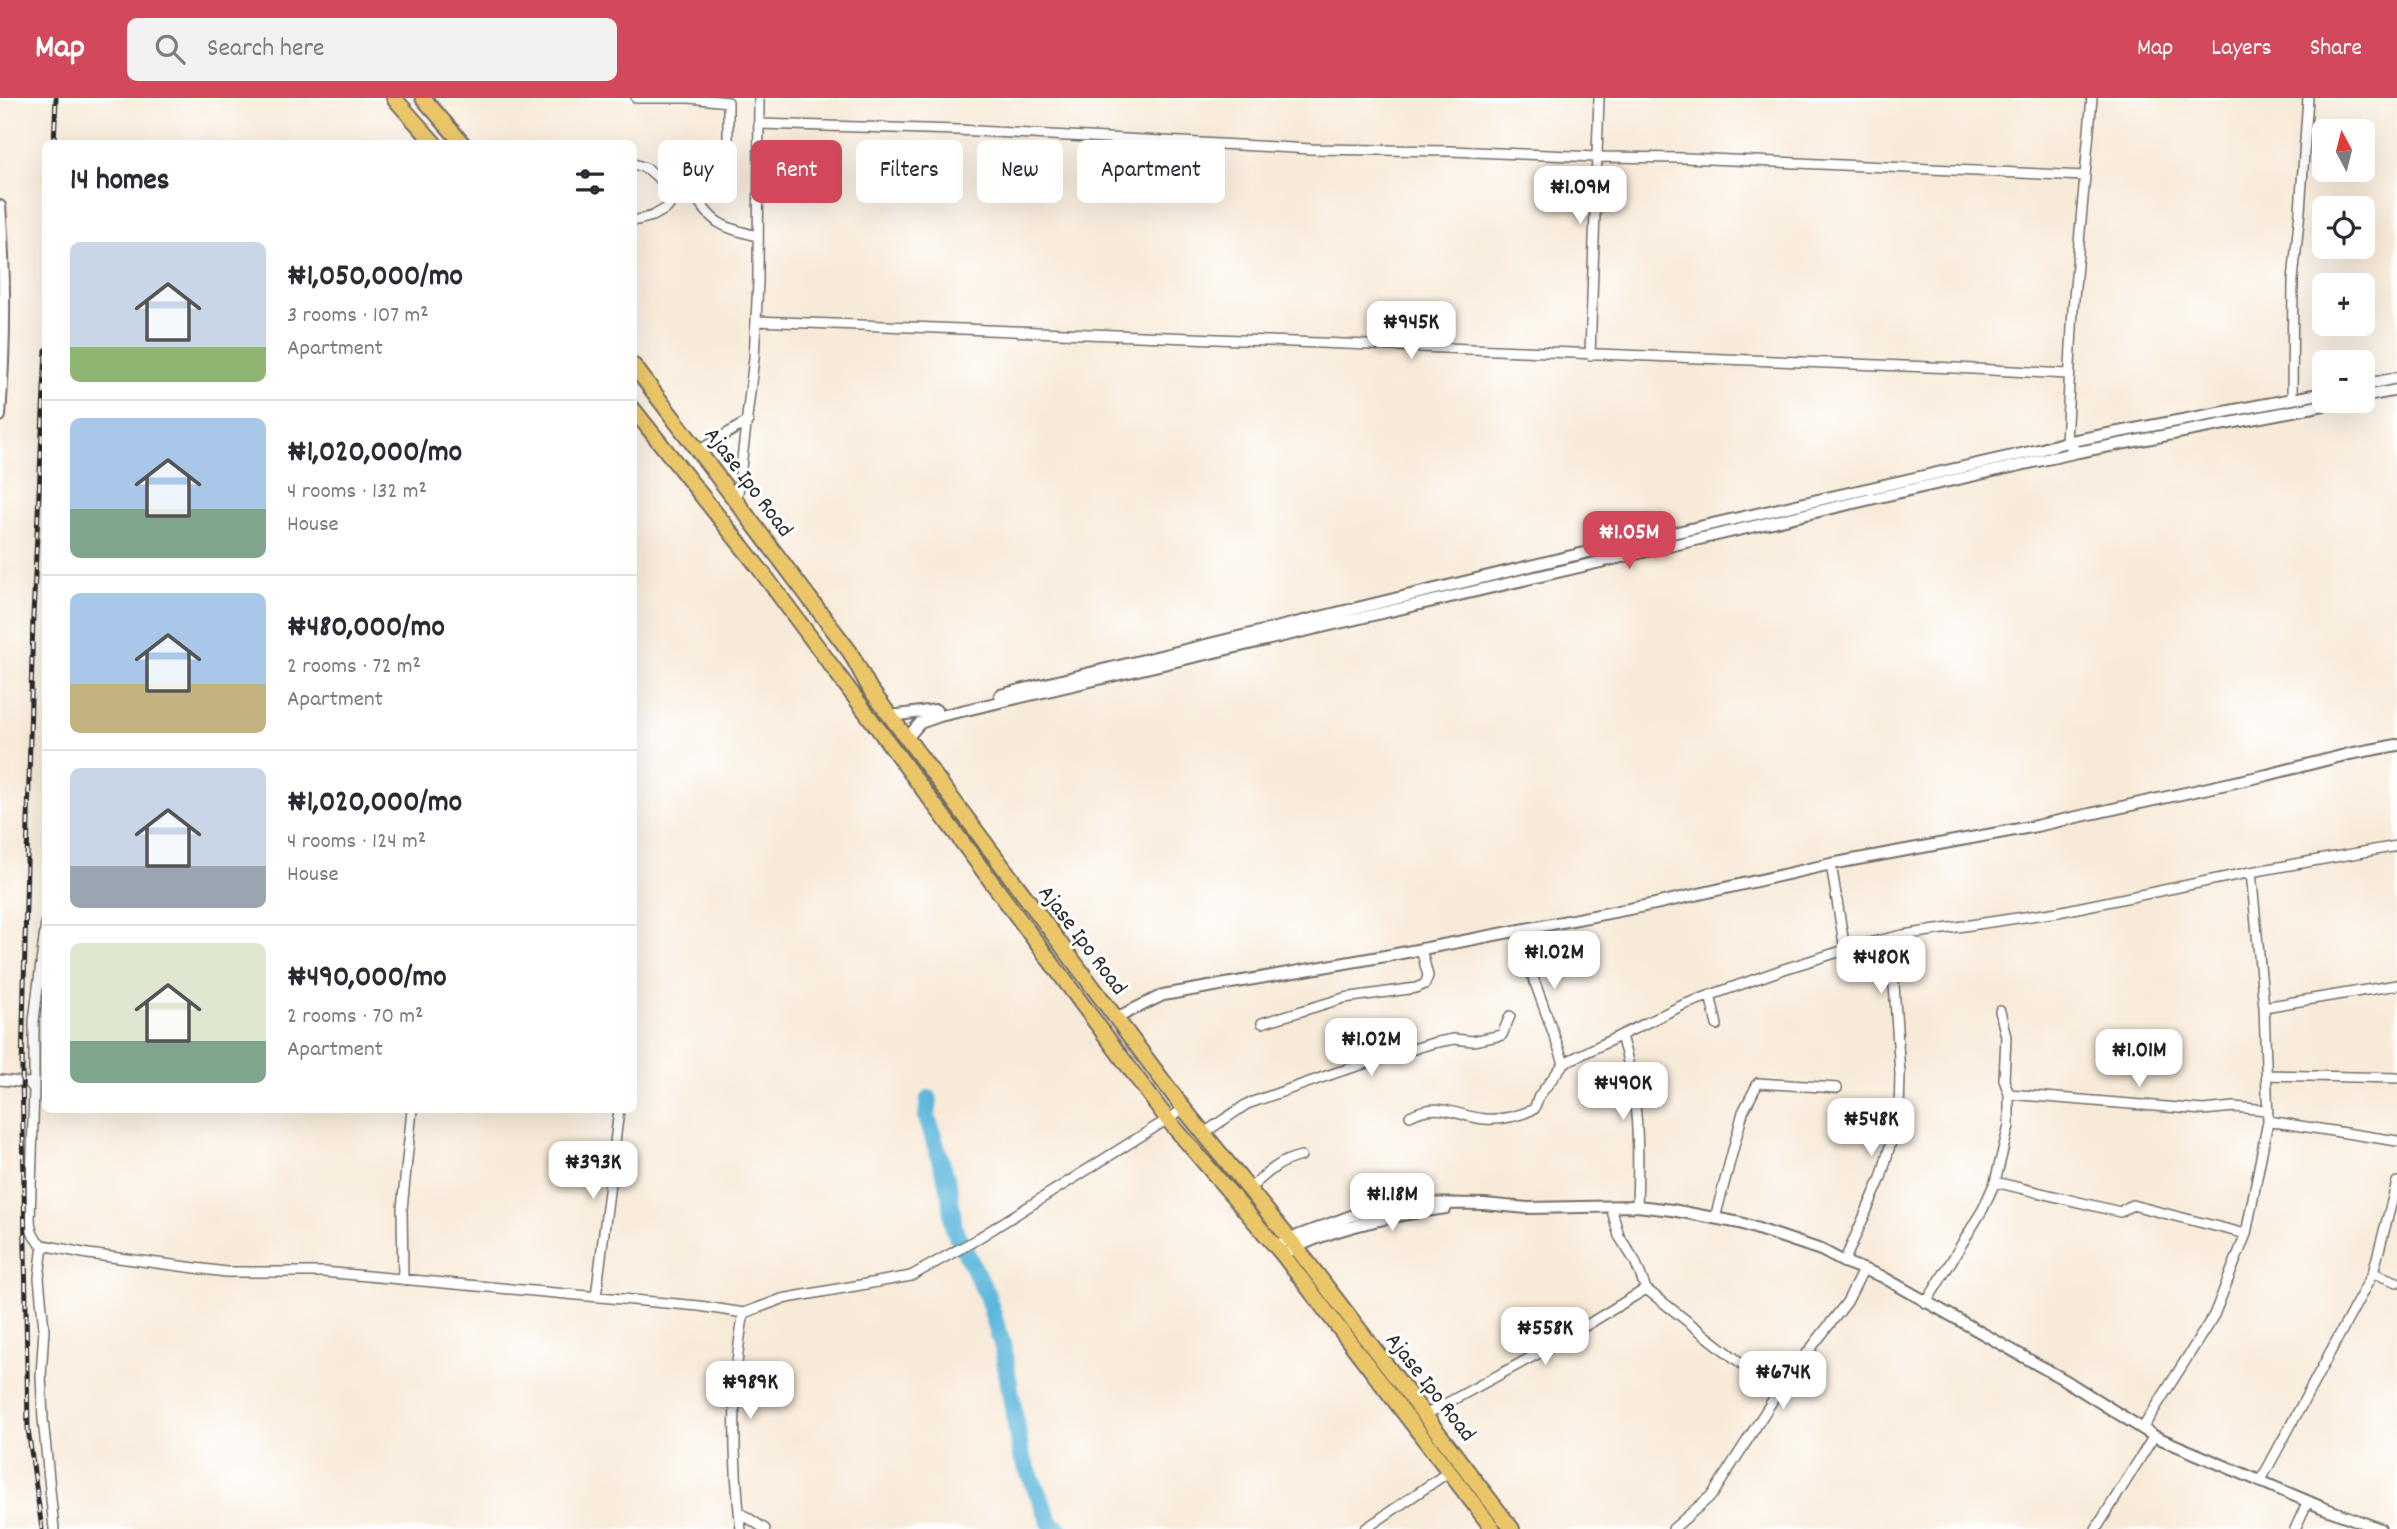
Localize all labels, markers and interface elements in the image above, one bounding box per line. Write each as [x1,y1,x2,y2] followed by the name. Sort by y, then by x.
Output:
[127,18,617,81] search box
[35,26,85,73] text: Map
[151,30,189,68] icon: search
[207,31,325,68] text: Search here
[2137,32,2173,66] text: Map
[2211,32,2272,66] text: Layers
[2310,32,2362,66] text: Share
[2312,119,2375,182] north arrow
[2312,119,2375,413] map controls
[658,140,737,203] chip: Buy
[751,140,842,203] chip: Rent
[856,140,963,203] chip: Filters
[977,140,1063,203] chip: New
[1077,140,1225,203] chip: Apartment
[70,161,169,204] text: 14 homes
[571,163,609,201] icon: filters
[1523,166,1637,226] pin: ₦1.09M
[1550,172,1610,205] text: ₦1.09M
[2312,196,2375,259] button: locate
[287,257,463,300] text: ₦1,050,000/mo
[126,270,210,354] icon: home
[2312,273,2375,336] button: +
[287,300,429,333] text: 3 rooms · 107 m²
[1362,302,1460,361] pin: ₦945K
[1383,307,1439,340] text: ₦945K
[287,333,383,366] text: Apartment
[2312,350,2375,413] button: −
[695,421,800,545] street label: Ajase Ipo Road
[287,433,462,476] text: ₦1,020,000/mo
[126,446,210,530] icon: home
[287,476,427,509] text: 4 rooms · 132 m²
[287,509,339,542] text: House
[1572,512,1686,571] pin: ₦1.05M
[1599,517,1659,550] text: ₦1.05M
[287,608,445,651] text: ₦480,000/mo
[126,621,210,705] icon: home
[287,651,421,684] text: 2 rooms · 72 m²
[287,684,383,717] text: Apartment
[287,783,462,826] text: ₦1,020,000/mo
[126,796,210,880] icon: home
[287,826,426,859] text: 4 rooms · 124 m²
[287,859,339,892] text: House
[1029,879,1134,1003] street label: Ajase Ipo Road
[1497,932,1611,991] pin: ₦1.02M
[1832,936,1930,996] pin: ₦480K
[1524,937,1584,970] text: ₦1.02M
[1852,942,1910,975] text: ₦480K
[287,958,447,1001] text: ₦490,000/mo
[126,971,210,1055] icon: home
[287,1001,423,1034] text: 2 rooms · 70 m²
[1314,1018,1428,1078] pin: ₦1.02M
[1341,1024,1401,1057] text: ₦1.02M
[2082,1030,2196,1089] pin: ₦1.01M
[287,1034,383,1067] text: Apartment
[2111,1035,2167,1068] text: ₦1.01M
[1574,1062,1672,1122] pin: ₦490K
[1594,1068,1652,1101] text: ₦490K
[1822,1098,1920,1158] pin: ₦548K
[1843,1104,1899,1137] text: ₦548K
[544,1142,642,1201] pin: ₦393K
[565,1147,621,1180] text: ₦393K
[1335,1174,1449,1233] pin: ₦1.18M
[1366,1179,1418,1212] text: ₦1.18M
[1496,1308,1594,1367] pin: ₦558K
[1517,1313,1573,1346] text: ₦558K
[1376,1327,1482,1450] street label: Ajase Ipo Road
[1734,1352,1832,1411] pin: ₦674K
[1755,1357,1811,1390] text: ₦674K
[701,1362,799,1421] pin: ₦989K
[722,1367,778,1400] text: ₦989K

